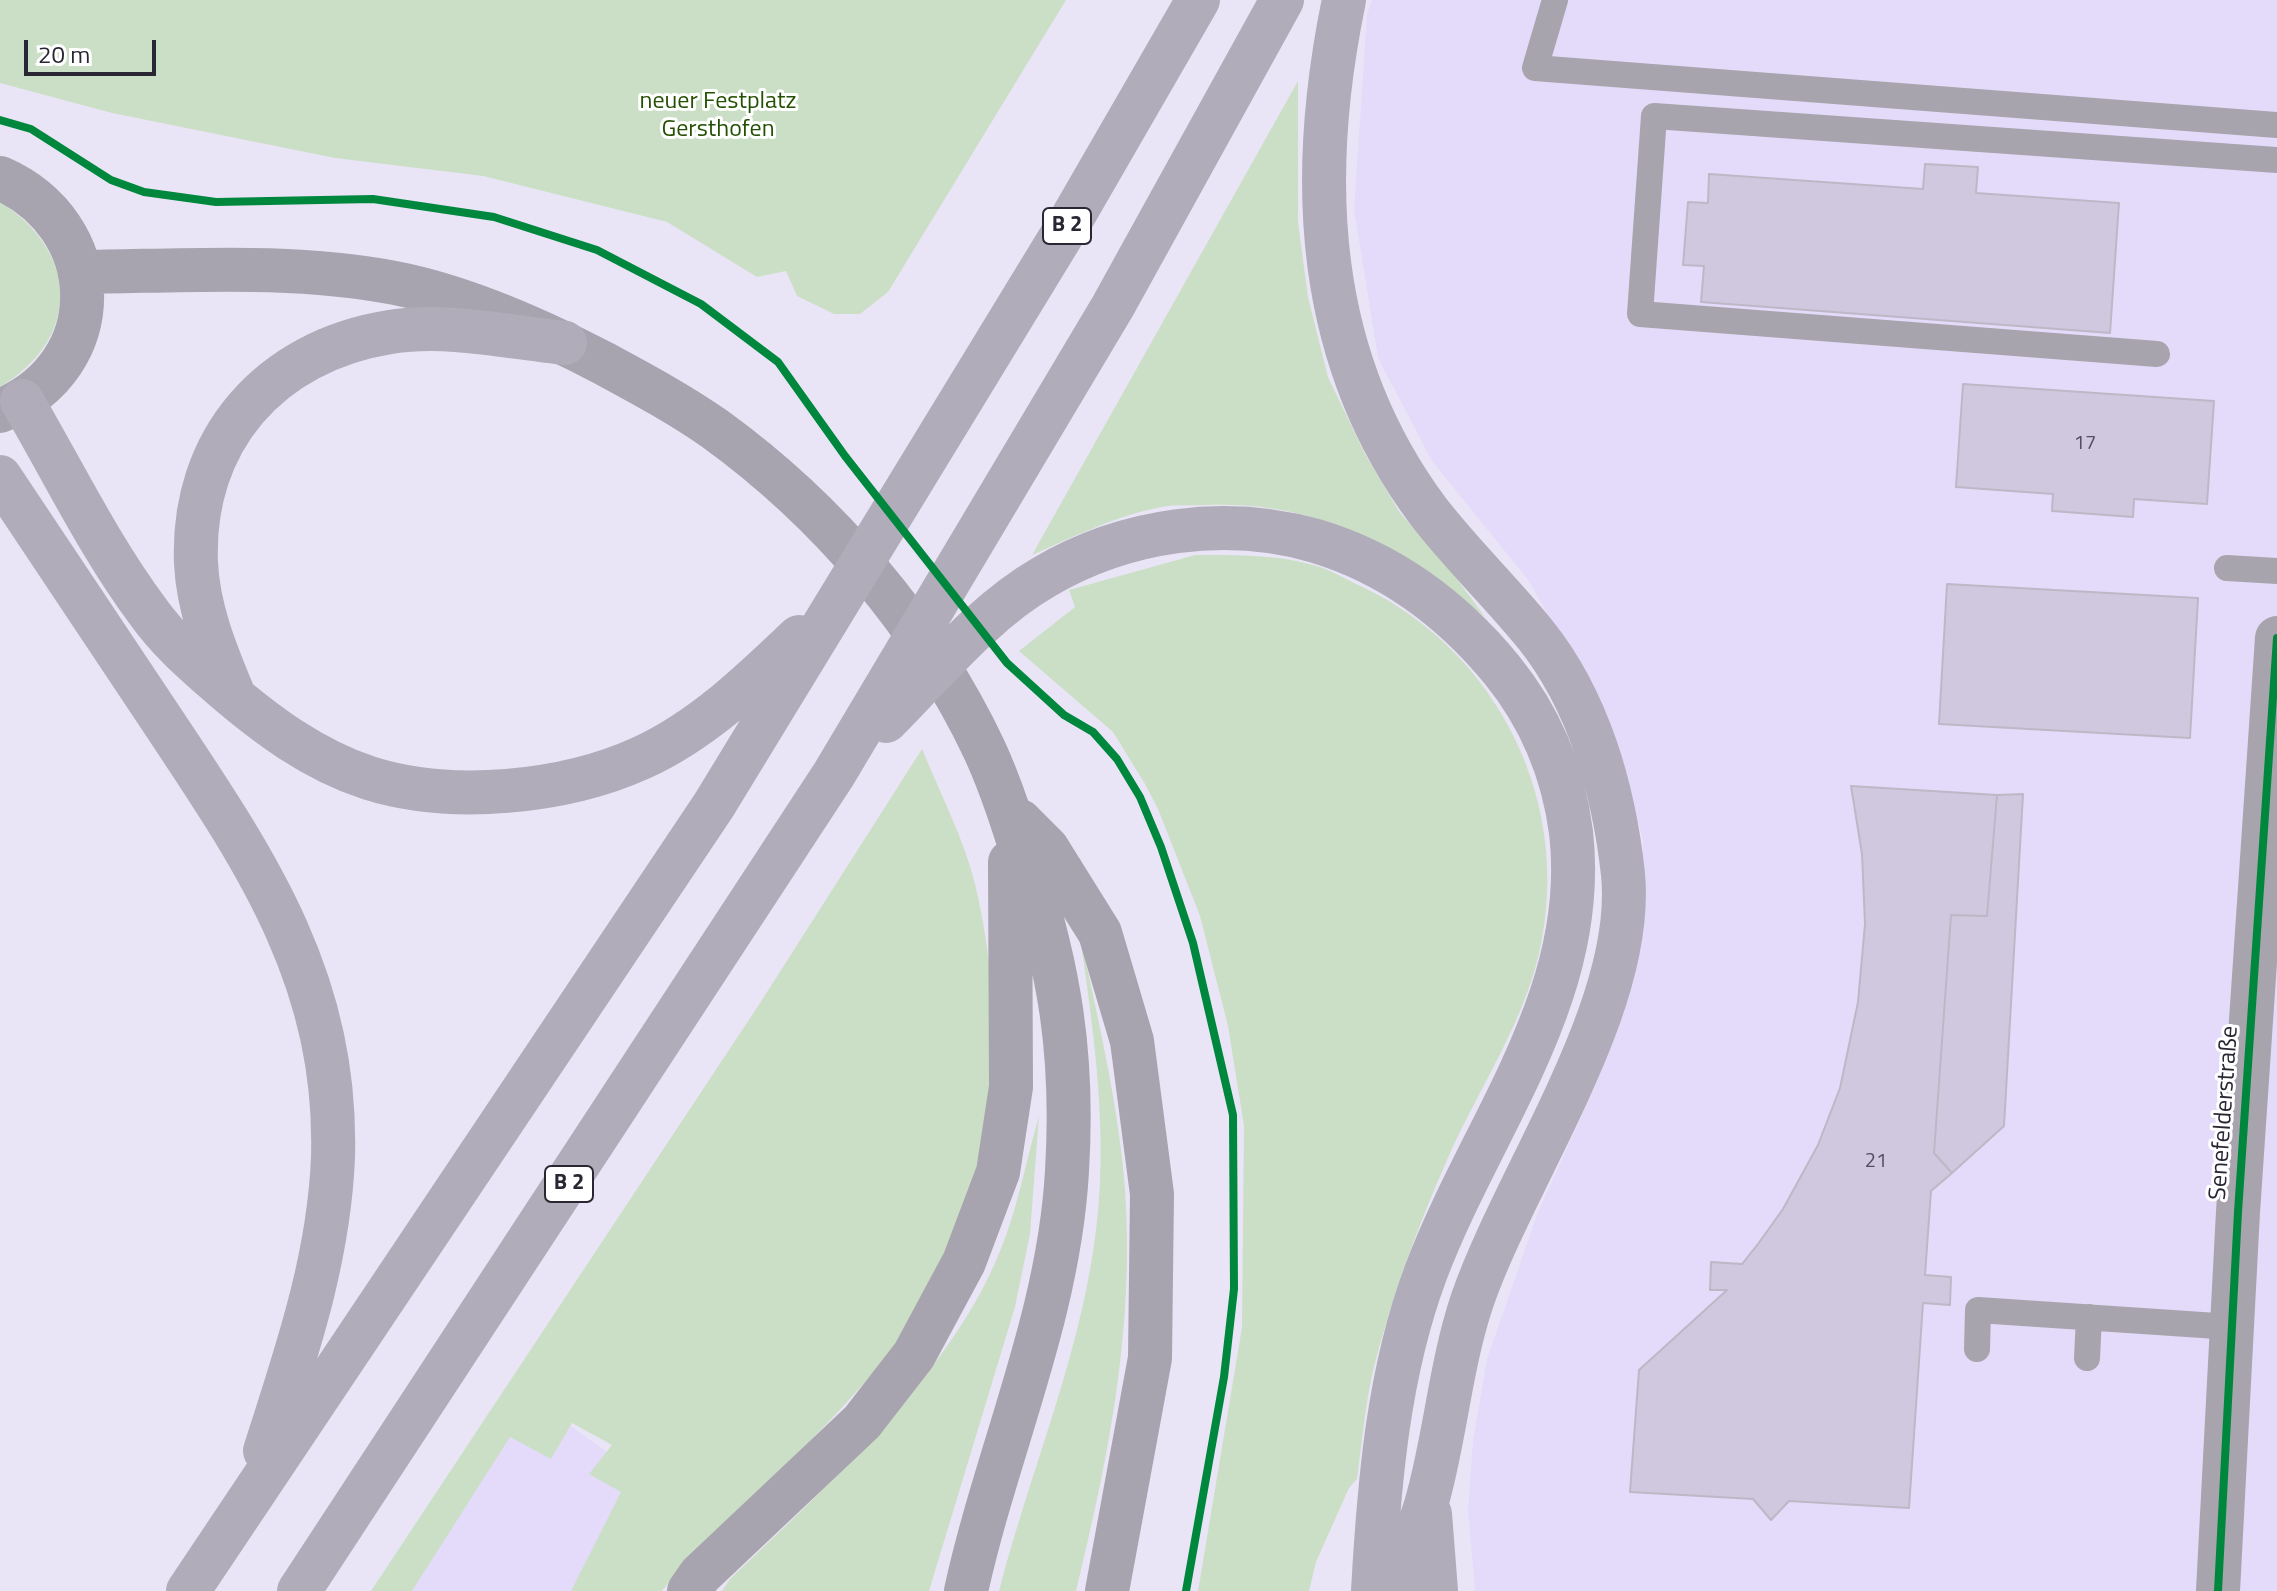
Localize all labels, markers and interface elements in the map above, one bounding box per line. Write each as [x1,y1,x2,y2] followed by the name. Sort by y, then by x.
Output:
[28,24,160,74] scale bar
[38,36,90,72] text: 20 m
[640,88,796,144] park label: neuer Festplatz Gersthofen
[1043,208,1091,244] road number: B 2
[2074,432,2096,456] house number: 17
[2205,1025,2245,1201] street label: Senefelderstraße
[1865,1150,1887,1174] house number: 21
[545,1166,593,1202] road number: B 2

